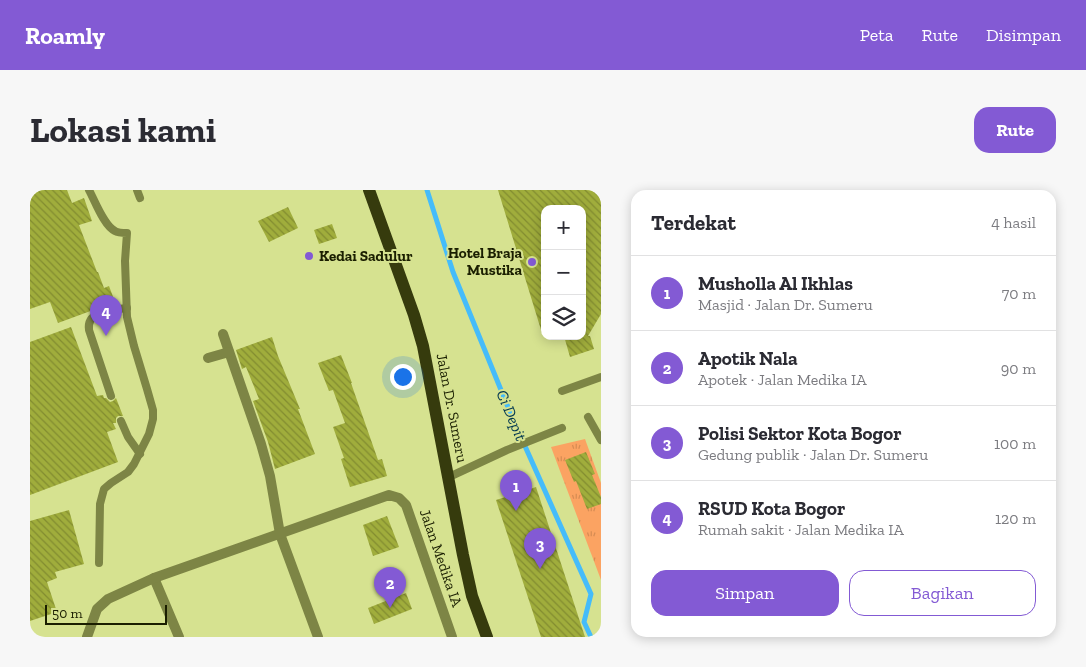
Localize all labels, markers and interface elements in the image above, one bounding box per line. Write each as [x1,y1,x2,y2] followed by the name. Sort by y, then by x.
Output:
[25,21,105,50] text: Roamly
[860,24,894,46] text: Peta
[922,24,958,46] text: Rute
[986,24,1061,46] text: Disimpan
[974,107,1056,153] button: Rute
[30,109,216,151] text: Lokasi kami
[541,205,586,340] map controls
[541,205,586,250] button: +
[651,210,736,235] text: Terdekat
[991,213,1036,232] text: 4 hasil
[448,244,522,279] place label: Hotel Braja Mustika
[319,247,413,265] place label: Kedai Sadulur
[303,250,315,262] marker: Kedai Sadulur
[541,250,586,295] button: −
[526,256,538,268] marker: Hotel Braja Mustika
[698,272,853,295] text: Musholla Al Ikhlas
[664,284,670,303] text: 1
[1002,284,1036,303] text: 70 m
[90,295,122,336] pin: 4
[541,295,586,340] button: layers
[698,295,873,314] text: Masjid · Jalan Dr. Sumeru
[698,347,798,370] text: Apotik Nala
[433,352,472,465] street label: Jalan Dr. Sumeru
[663,359,671,378] text: 2
[1001,359,1036,378] text: 90 m
[390,364,416,390] your location
[698,370,867,389] text: Apotek · Jalan Medika IA
[492,387,531,444] water label: Ci Depit
[698,422,902,445] text: Polisi Sektor Kota Bogor
[663,434,671,453] text: 3
[994,434,1036,453] text: 100 m
[698,445,928,464] text: Gedung publik · Jalan Dr. Sumeru
[500,470,532,511] pin: 1
[698,497,845,520] text: RSUD Kota Bogor
[416,507,466,610] street label: Jalan Medika IA
[662,509,672,528] text: 4
[995,509,1036,528] text: 120 m
[698,520,904,539] text: Rumah sakit · Jalan Medika IA
[524,528,556,569] pin: 3
[374,567,406,608] pin: 2
[651,570,839,616] button: Simpan
[849,570,1036,616] button: Bagikan
[45,602,168,625] scale bar
[52,605,83,622] text: 50 m

